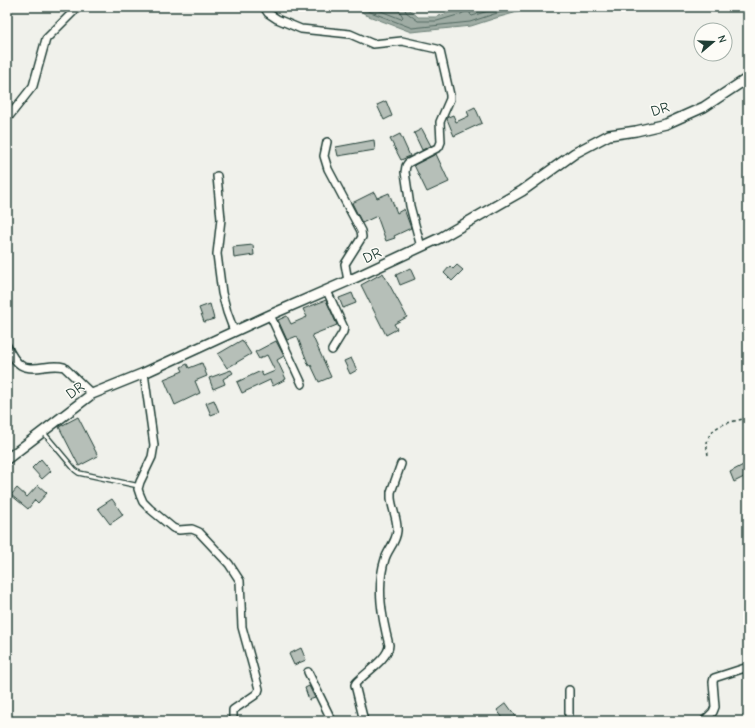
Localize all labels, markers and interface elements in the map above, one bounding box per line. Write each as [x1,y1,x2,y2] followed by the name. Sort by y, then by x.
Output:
[693,22,733,62] north arrow
[715,33,729,44] text: N
[648,98,672,120] street label: DR
[360,243,384,267] street label: DR
[62,377,88,403] street label: DR

